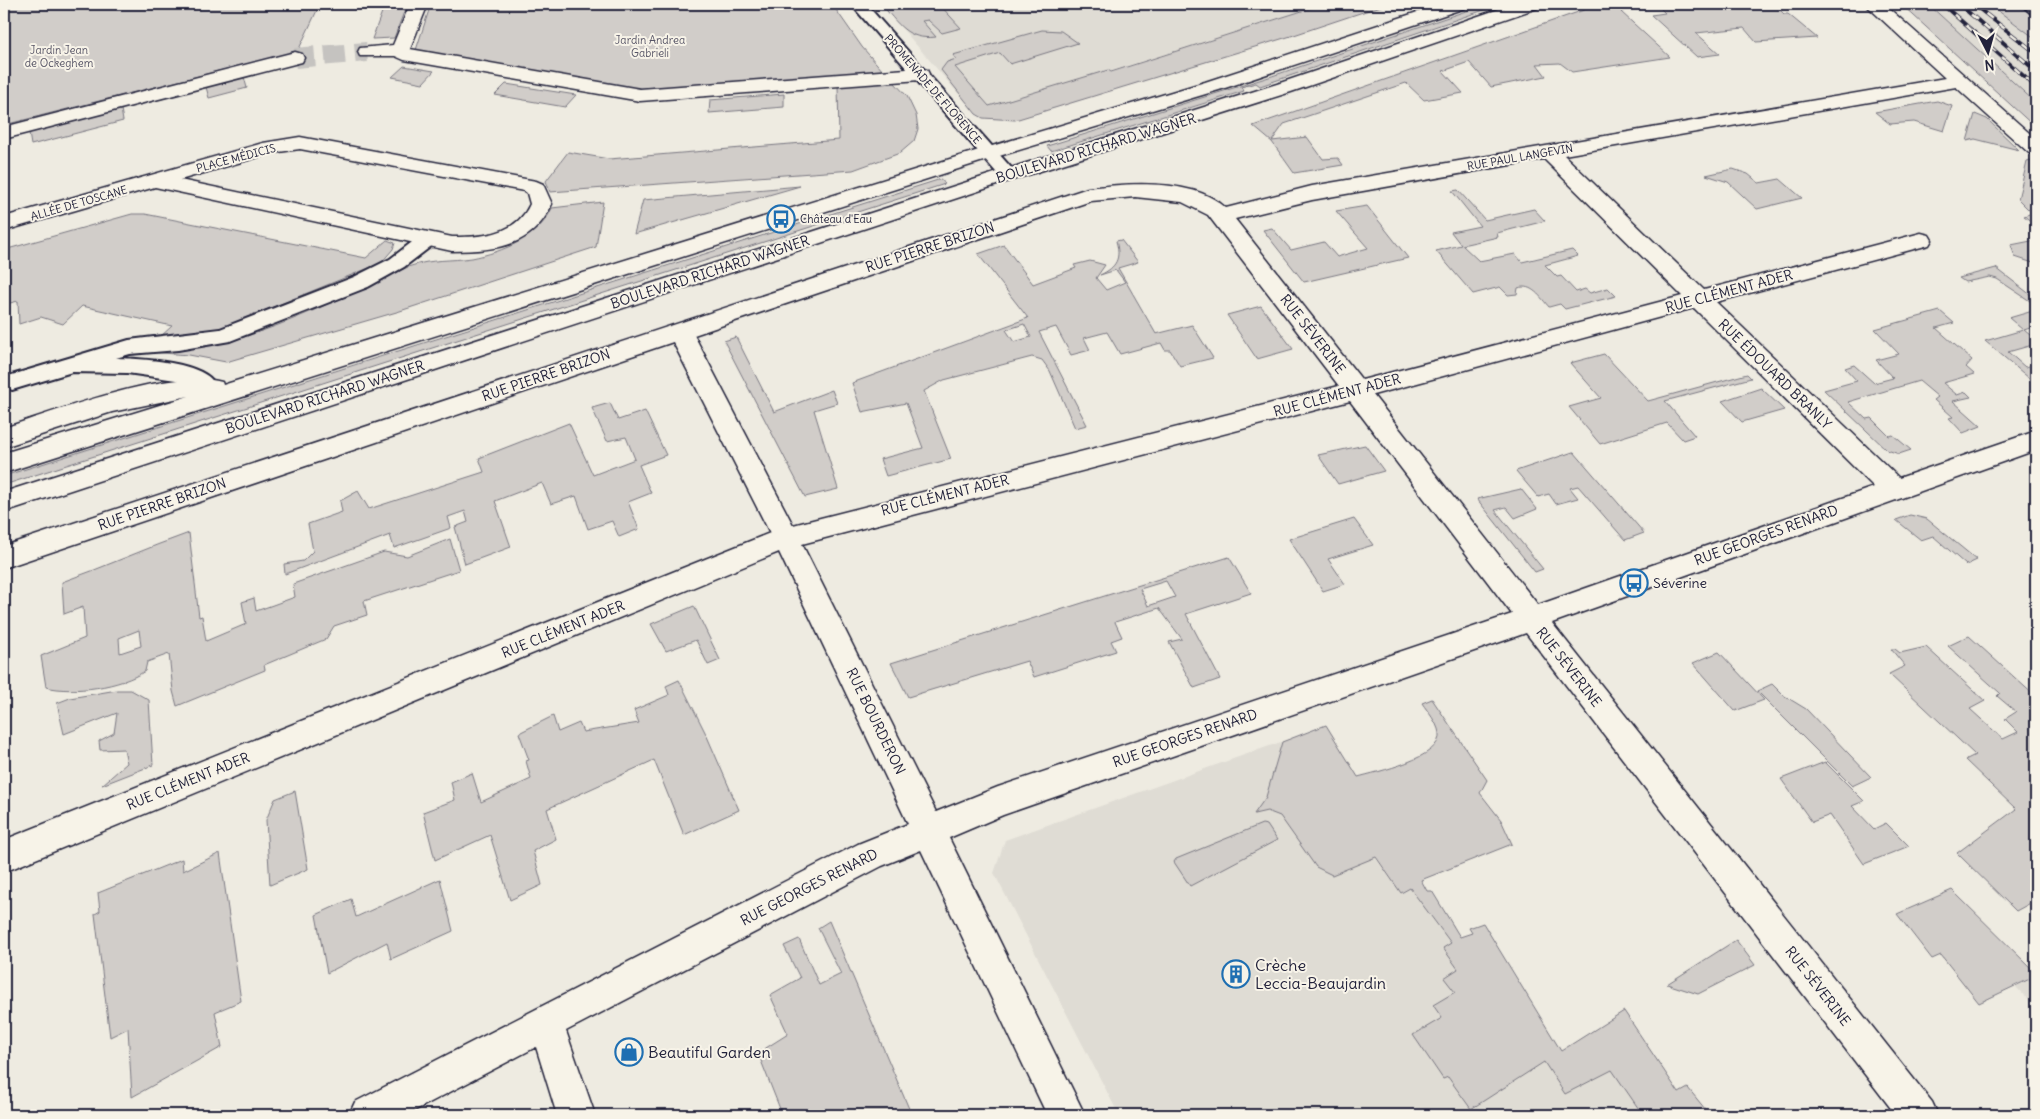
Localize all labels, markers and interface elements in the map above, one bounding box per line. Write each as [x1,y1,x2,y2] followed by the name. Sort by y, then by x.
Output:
[1962,28,2012,78] north arrow
[882,31,984,147] street label: PROMENADE DE FLORENCE
[615,33,685,60] park label: Jardin Andrea Gabrieli
[25,43,94,70] park label: Jardin Jean de Ockeghem
[1984,55,1995,74] text: N
[994,109,1198,187] street label: BOULEVARD RICHARD WAGNER
[195,140,277,175] street label: PLACE MÉDICIS
[1466,141,1574,173] street label: RUE PAUL LANGEVIN
[29,182,129,223] street label: ALLÉE DE TOSCANE
[766,204,796,234] bus stop icon: Château d'Eau
[800,212,873,226] place label: Château d'Eau
[863,218,997,276] street label: RUE PIERRE BRIZON
[608,231,812,313] street label: BOULEVARD RICHARD WAGNER
[1663,265,1795,317] street label: RUE CLÉMENT ADER
[1276,291,1350,377] street label: RUE SÉVERINE
[1715,315,1836,433] street label: RUE ÉDOUARD BRANLY
[479,345,613,405] street label: RUE PIERRE BRIZON
[223,356,427,438] street label: BOULEVARD RICHARD WAGNER
[1271,369,1403,421] street label: RUE CLÉMENT ADER
[879,470,1011,520] street label: RUE CLÉMENT ADER
[95,474,229,534] street label: RUE PIERRE BRIZON
[1692,501,1840,569] street label: RUE GEORGES RENARD
[1619,568,1649,598] bus stop icon: Séverine
[1653,574,1707,592] place label: Séverine
[499,596,627,662] street label: RUE CLÉMENT ADER
[1532,624,1606,710] street label: RUE SÉVERINE
[842,665,910,777] street label: RUE BOURDERON
[1110,705,1260,771] street label: RUE GEORGES RENARD
[124,748,252,814] street label: RUE CLÉMENT ADER
[737,844,881,929] street label: RUE GEORGES RENARD
[1781,943,1855,1029] street label: RUE SÉVERINE
[1255,955,1386,993] place label: Crèche Leccia-Beaujardin
[1221,959,1251,989] building icon: Crèche Leccia-Beaujardin
[614,1037,644,1067] shop icon: Beautiful Garden
[648,1042,771,1062] place label: Beautiful Garden

